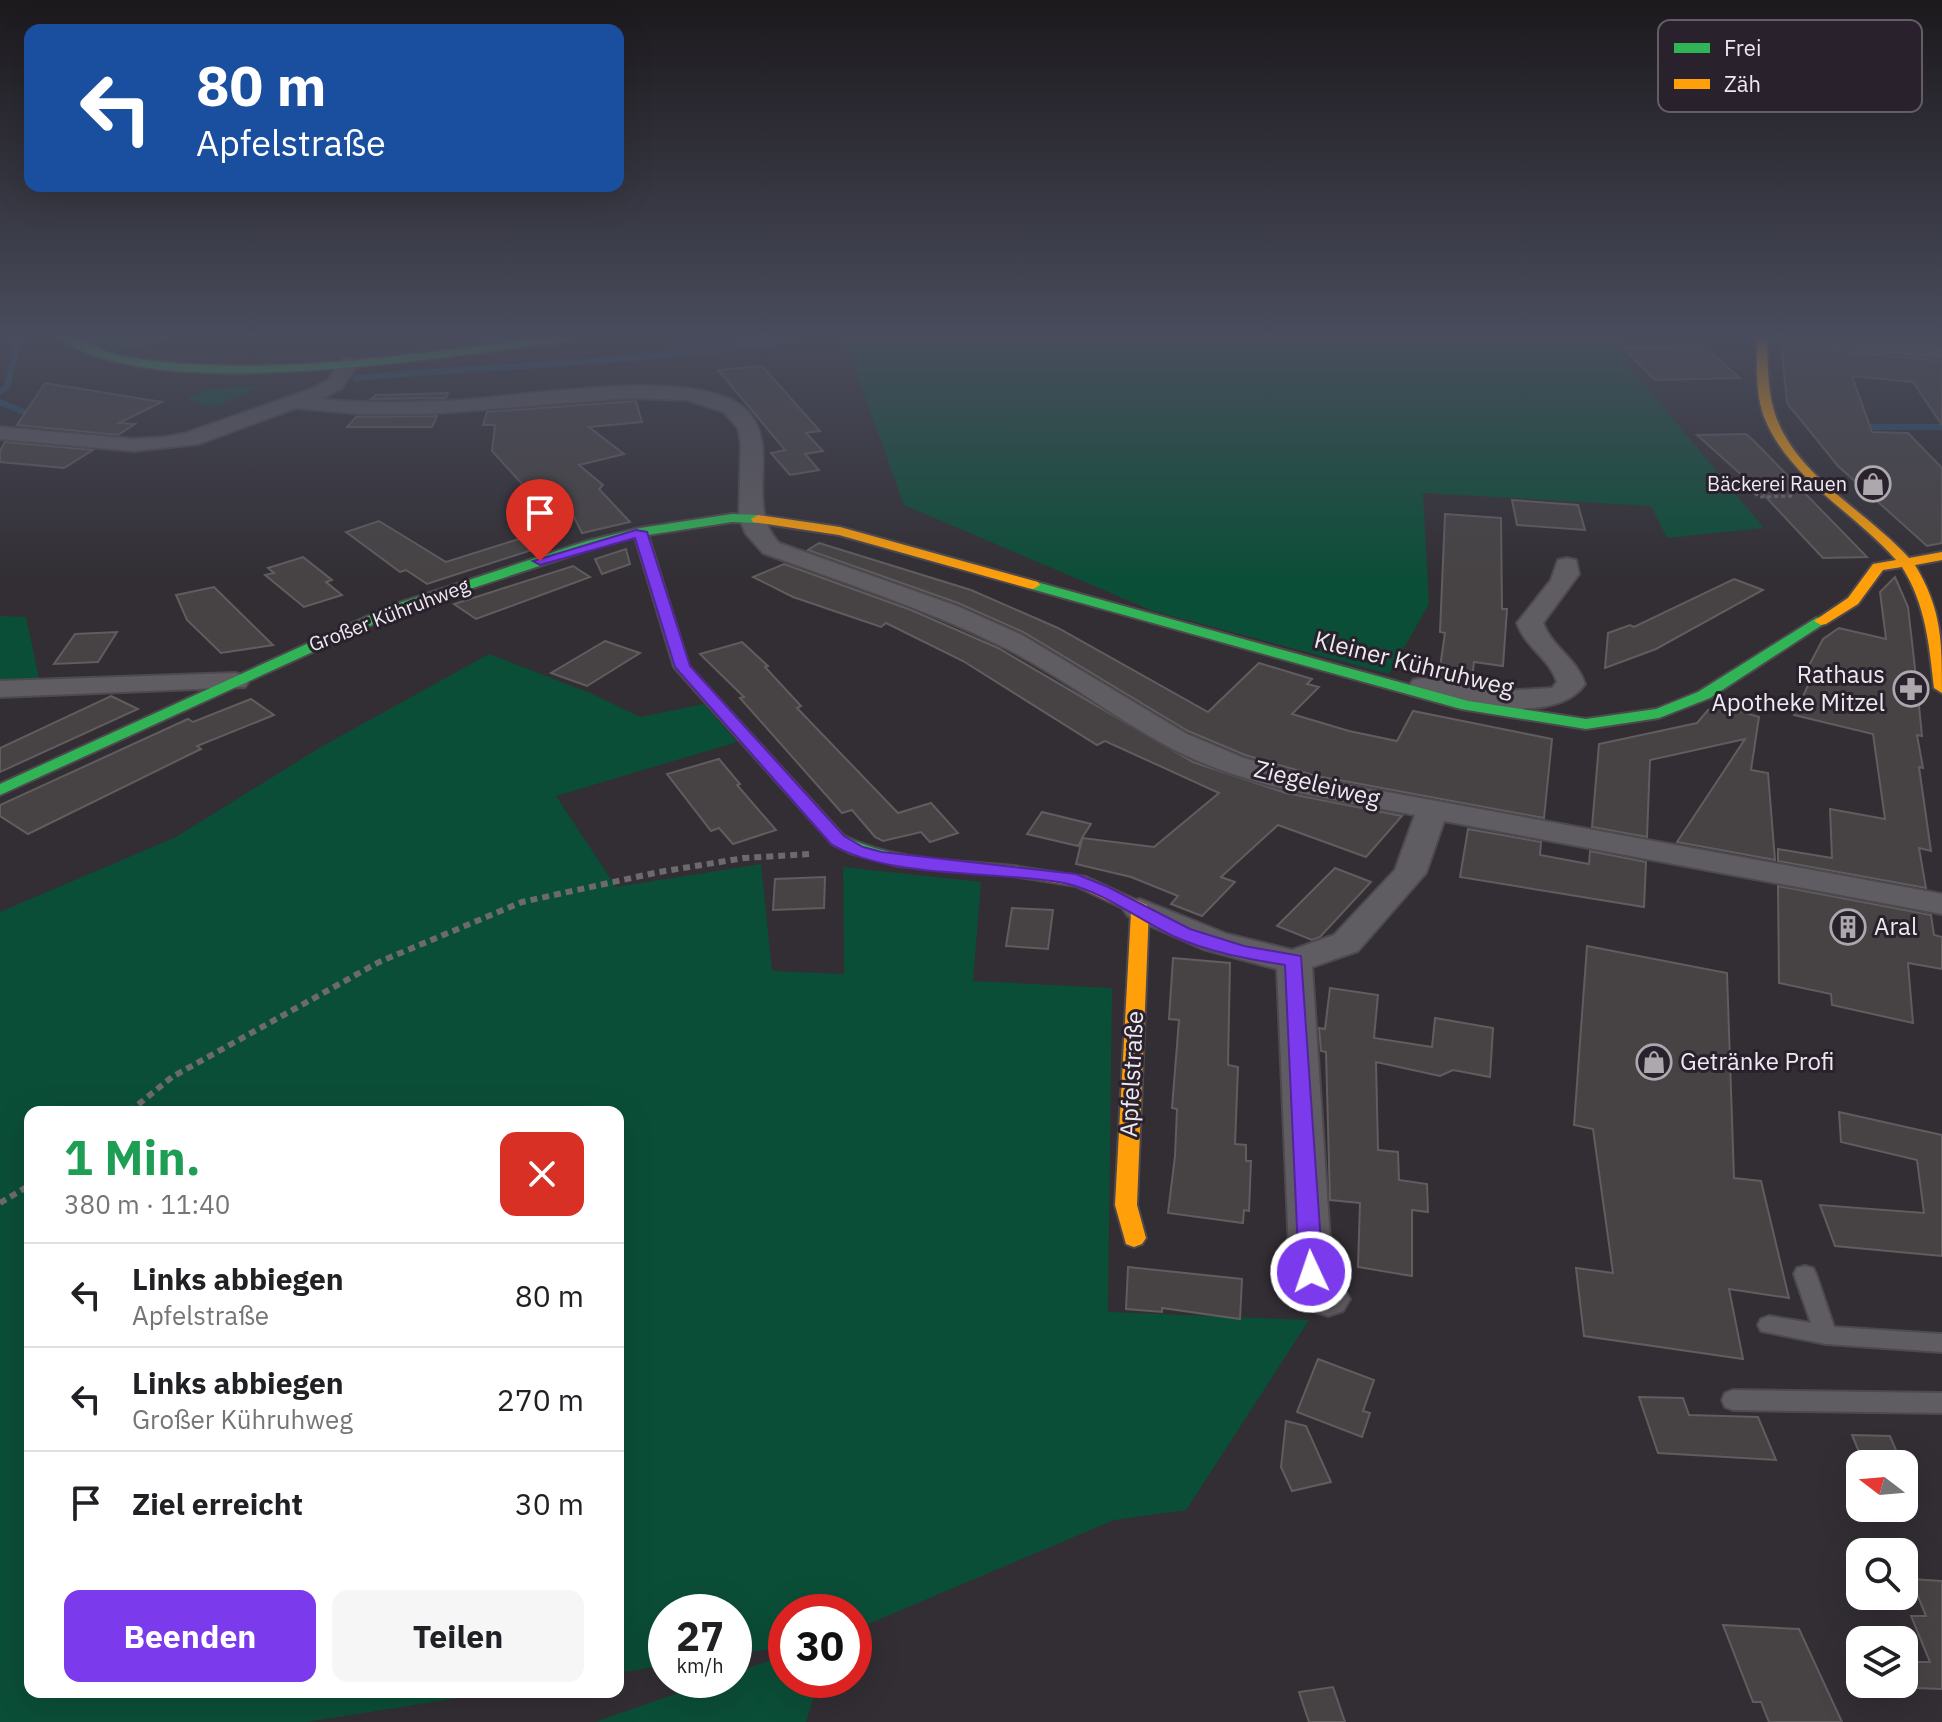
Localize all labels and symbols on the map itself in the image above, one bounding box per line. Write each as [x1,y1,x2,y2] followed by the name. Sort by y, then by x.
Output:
[1658,20,1922,112] legend
[1724,33,1761,62] text: Frei
[1724,69,1761,98] text: Zäh
[1854,465,1892,503] shop icon: Bäckerei Rauen
[1707,470,1847,497] place label: Bäckerei Rauen
[506,479,574,561] pin
[305,571,473,658] street label: Großer Kühruhweg
[1311,623,1518,703] street label: Kleiner Kühruhweg
[1711,658,1885,718] place label: Rathaus Apotheke Mitzel
[1892,670,1930,708] pharmacy icon: Rathaus Apotheke Mitzel
[1251,752,1384,814] street label: Ziegeleiweg
[1829,908,1867,946] building icon: Aral
[1874,910,1917,942] place label: Aral
[1112,1010,1150,1138] street label: Apfelstraße
[1635,1043,1673,1081] shop icon: Getränke Profi
[1680,1045,1834,1077] place label: Getränke Profi
[1269,1230,1353,1314] position arrow
[1846,1450,1918,1522] north arrow
[768,1594,872,1698] speed limit sign: 30

